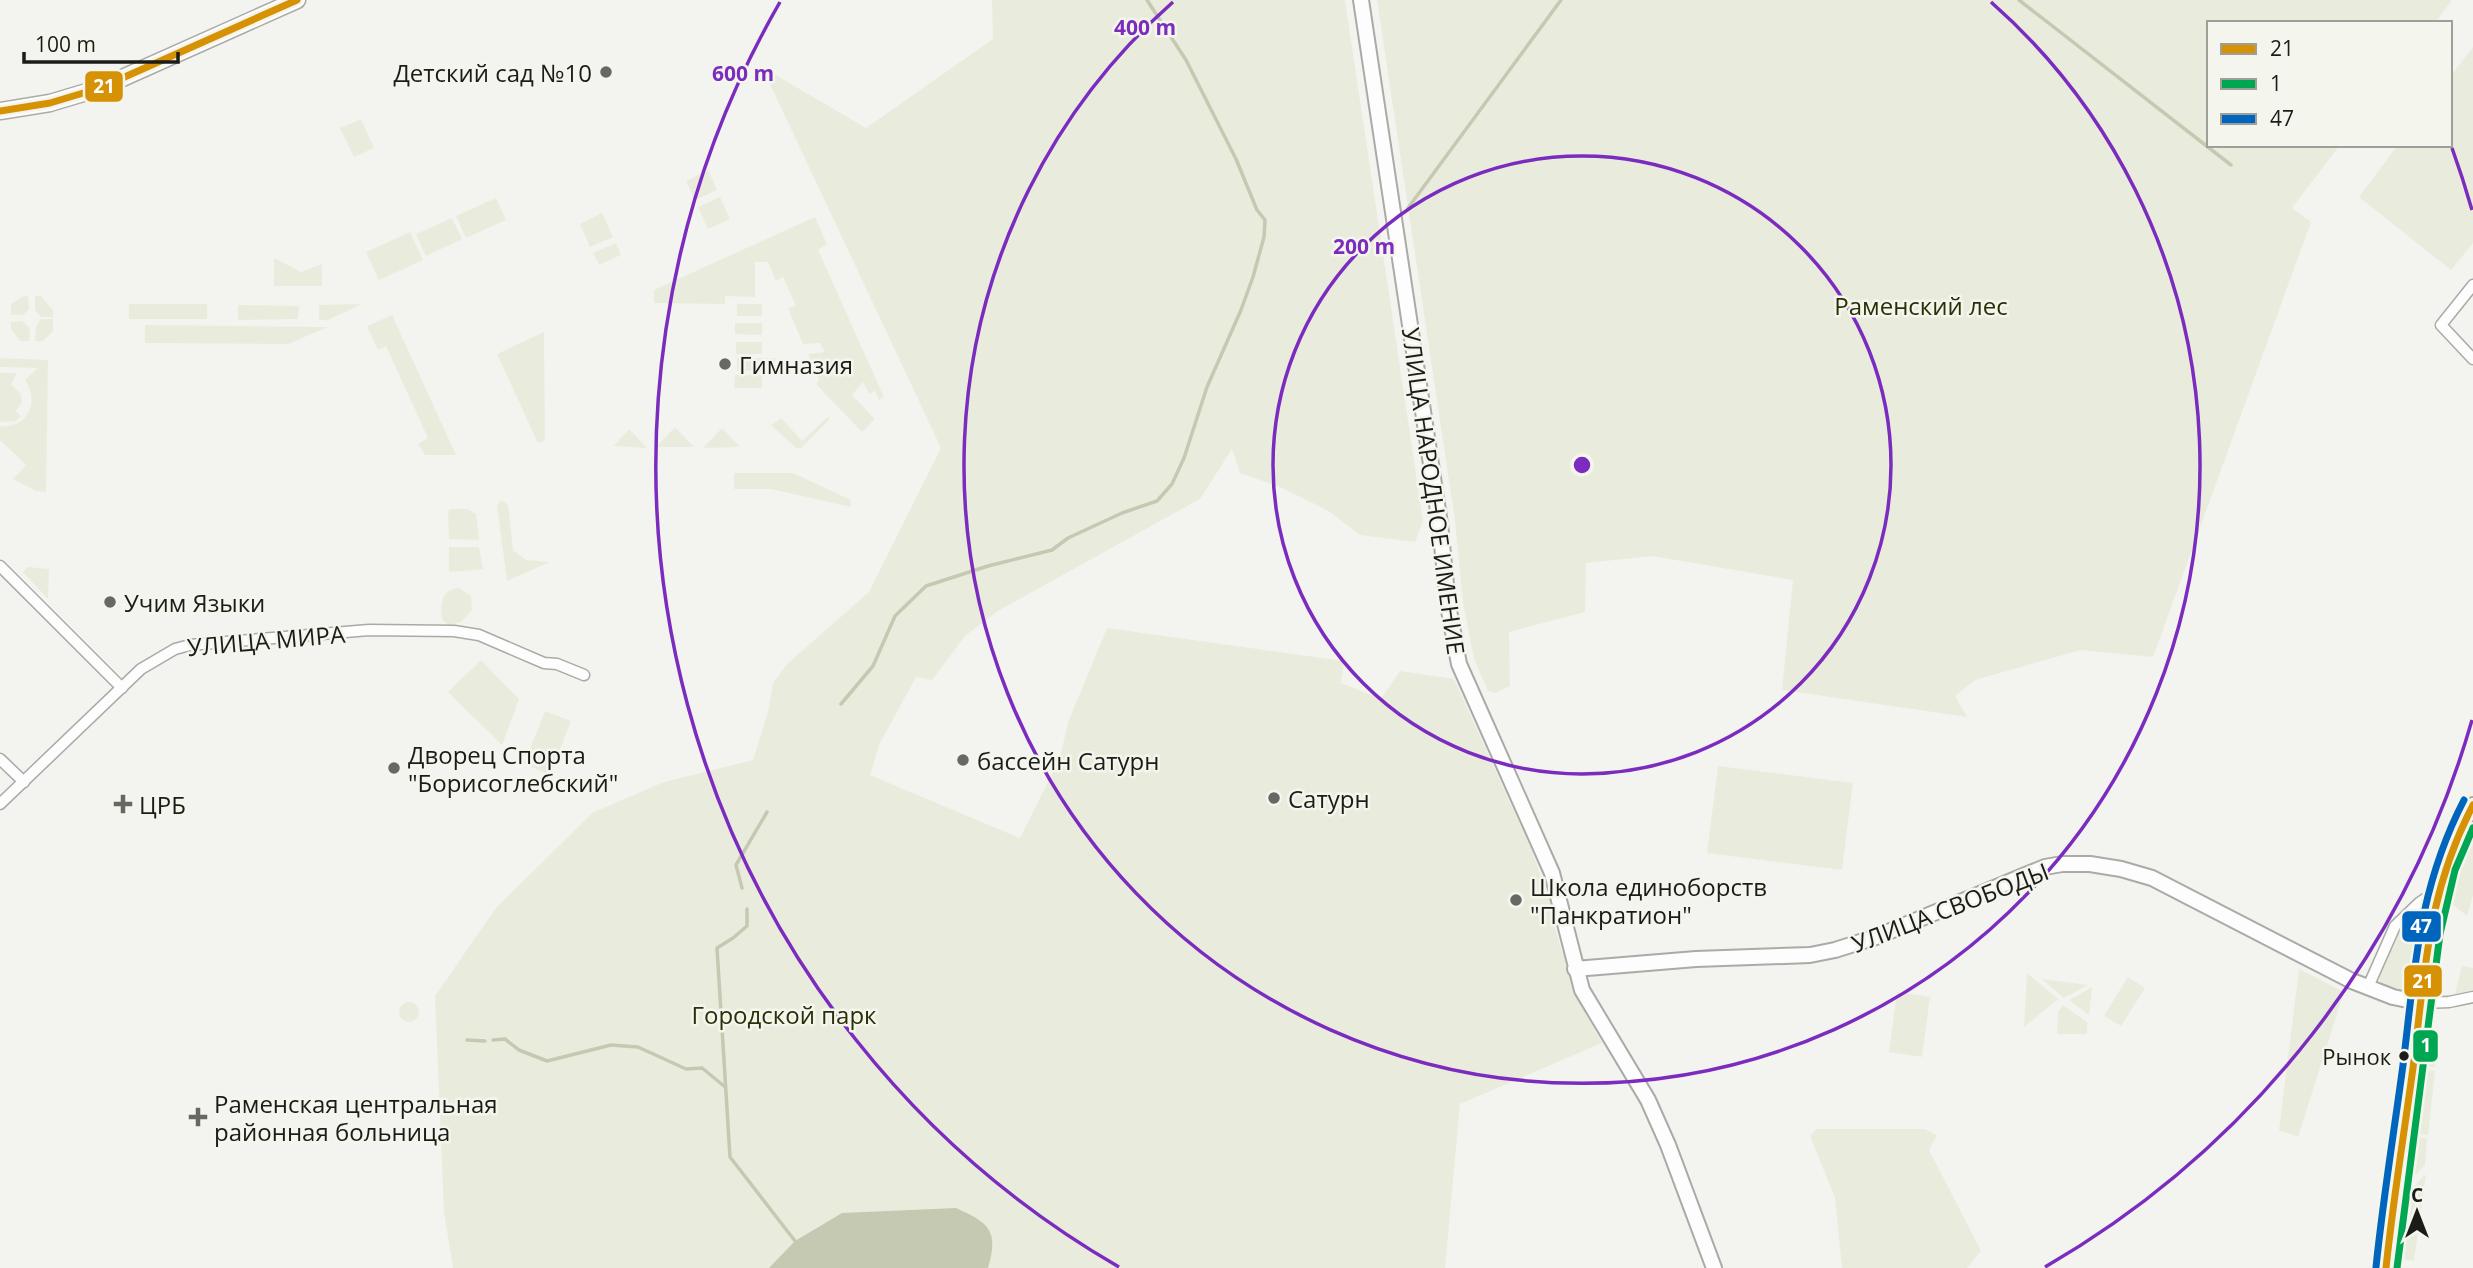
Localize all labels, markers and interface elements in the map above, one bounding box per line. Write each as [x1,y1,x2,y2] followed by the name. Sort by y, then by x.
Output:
[1114,13,1176,41] text: 400 m
[24,21,178,65] scale bar
[2207,21,2452,147] legend
[35,30,96,58] text: 100 m
[2270,34,2294,62] text: 21
[393,56,592,89] place label: Детский сад №10
[712,59,774,87] text: 600 m
[598,64,614,80] marker: Детский сад №10
[2270,69,2282,97] text: 1
[84,70,124,103] line badge: 21
[93,73,115,99] text: 21
[2270,104,2294,132] text: 47
[1333,232,1395,260] text: 200 m
[1834,289,2008,322] park label: Раменский лес
[1395,325,1473,657] street label: УЛИЦА НАРОДНОЕ ИМЕНИЕ
[739,348,853,381] place label: Гимназия
[717,356,733,372] marker: Гимназия
[1570,453,1594,477] centre of rings
[124,586,265,619] place label: Учим Языки
[102,594,118,610] marker: Учим Языки
[186,617,347,663] street label: УЛИЦА МИРА
[408,738,618,799] place label: Дворец Спорта "Борисоглебский"
[977,744,1159,777] place label: бассейн Сатурн
[955,752,971,768] marker: бассейн Сатурн
[386,760,402,776] marker: Дворец Спорта "Борисоглебский"
[1288,782,1370,815] place label: Сатурн
[139,788,186,821] place label: ЦРБ
[1266,790,1282,806] marker: Сатурн
[113,794,133,814] marker: ЦРБ
[1847,854,2053,960] street label: УЛИЦА СВОБОДЫ
[1530,870,1767,931] place label: Школа единоборств "Панкратион"
[1508,892,1524,908] marker: Школа единоборств "Панкратион"
[2401,910,2442,943] line badge: 47
[2410,913,2432,939] text: 47
[2403,964,2443,998] line badge: 21
[2412,968,2434,994] text: 21
[692,998,877,1031] park label: Городской парк
[2412,1029,2439,1063] line badge: 1
[2421,1032,2431,1058] text: 1
[2322,1041,2392,1071] place label: Рынок
[2397,1049,2411,1063] marker: Рынок
[214,1087,498,1148] place label: Раменская центральная районная больница
[188,1107,208,1127] marker: Раменская центральная районная больница
[2382,1177,2452,1247] north arrow
[2411,1182,2423,1208] text: С

